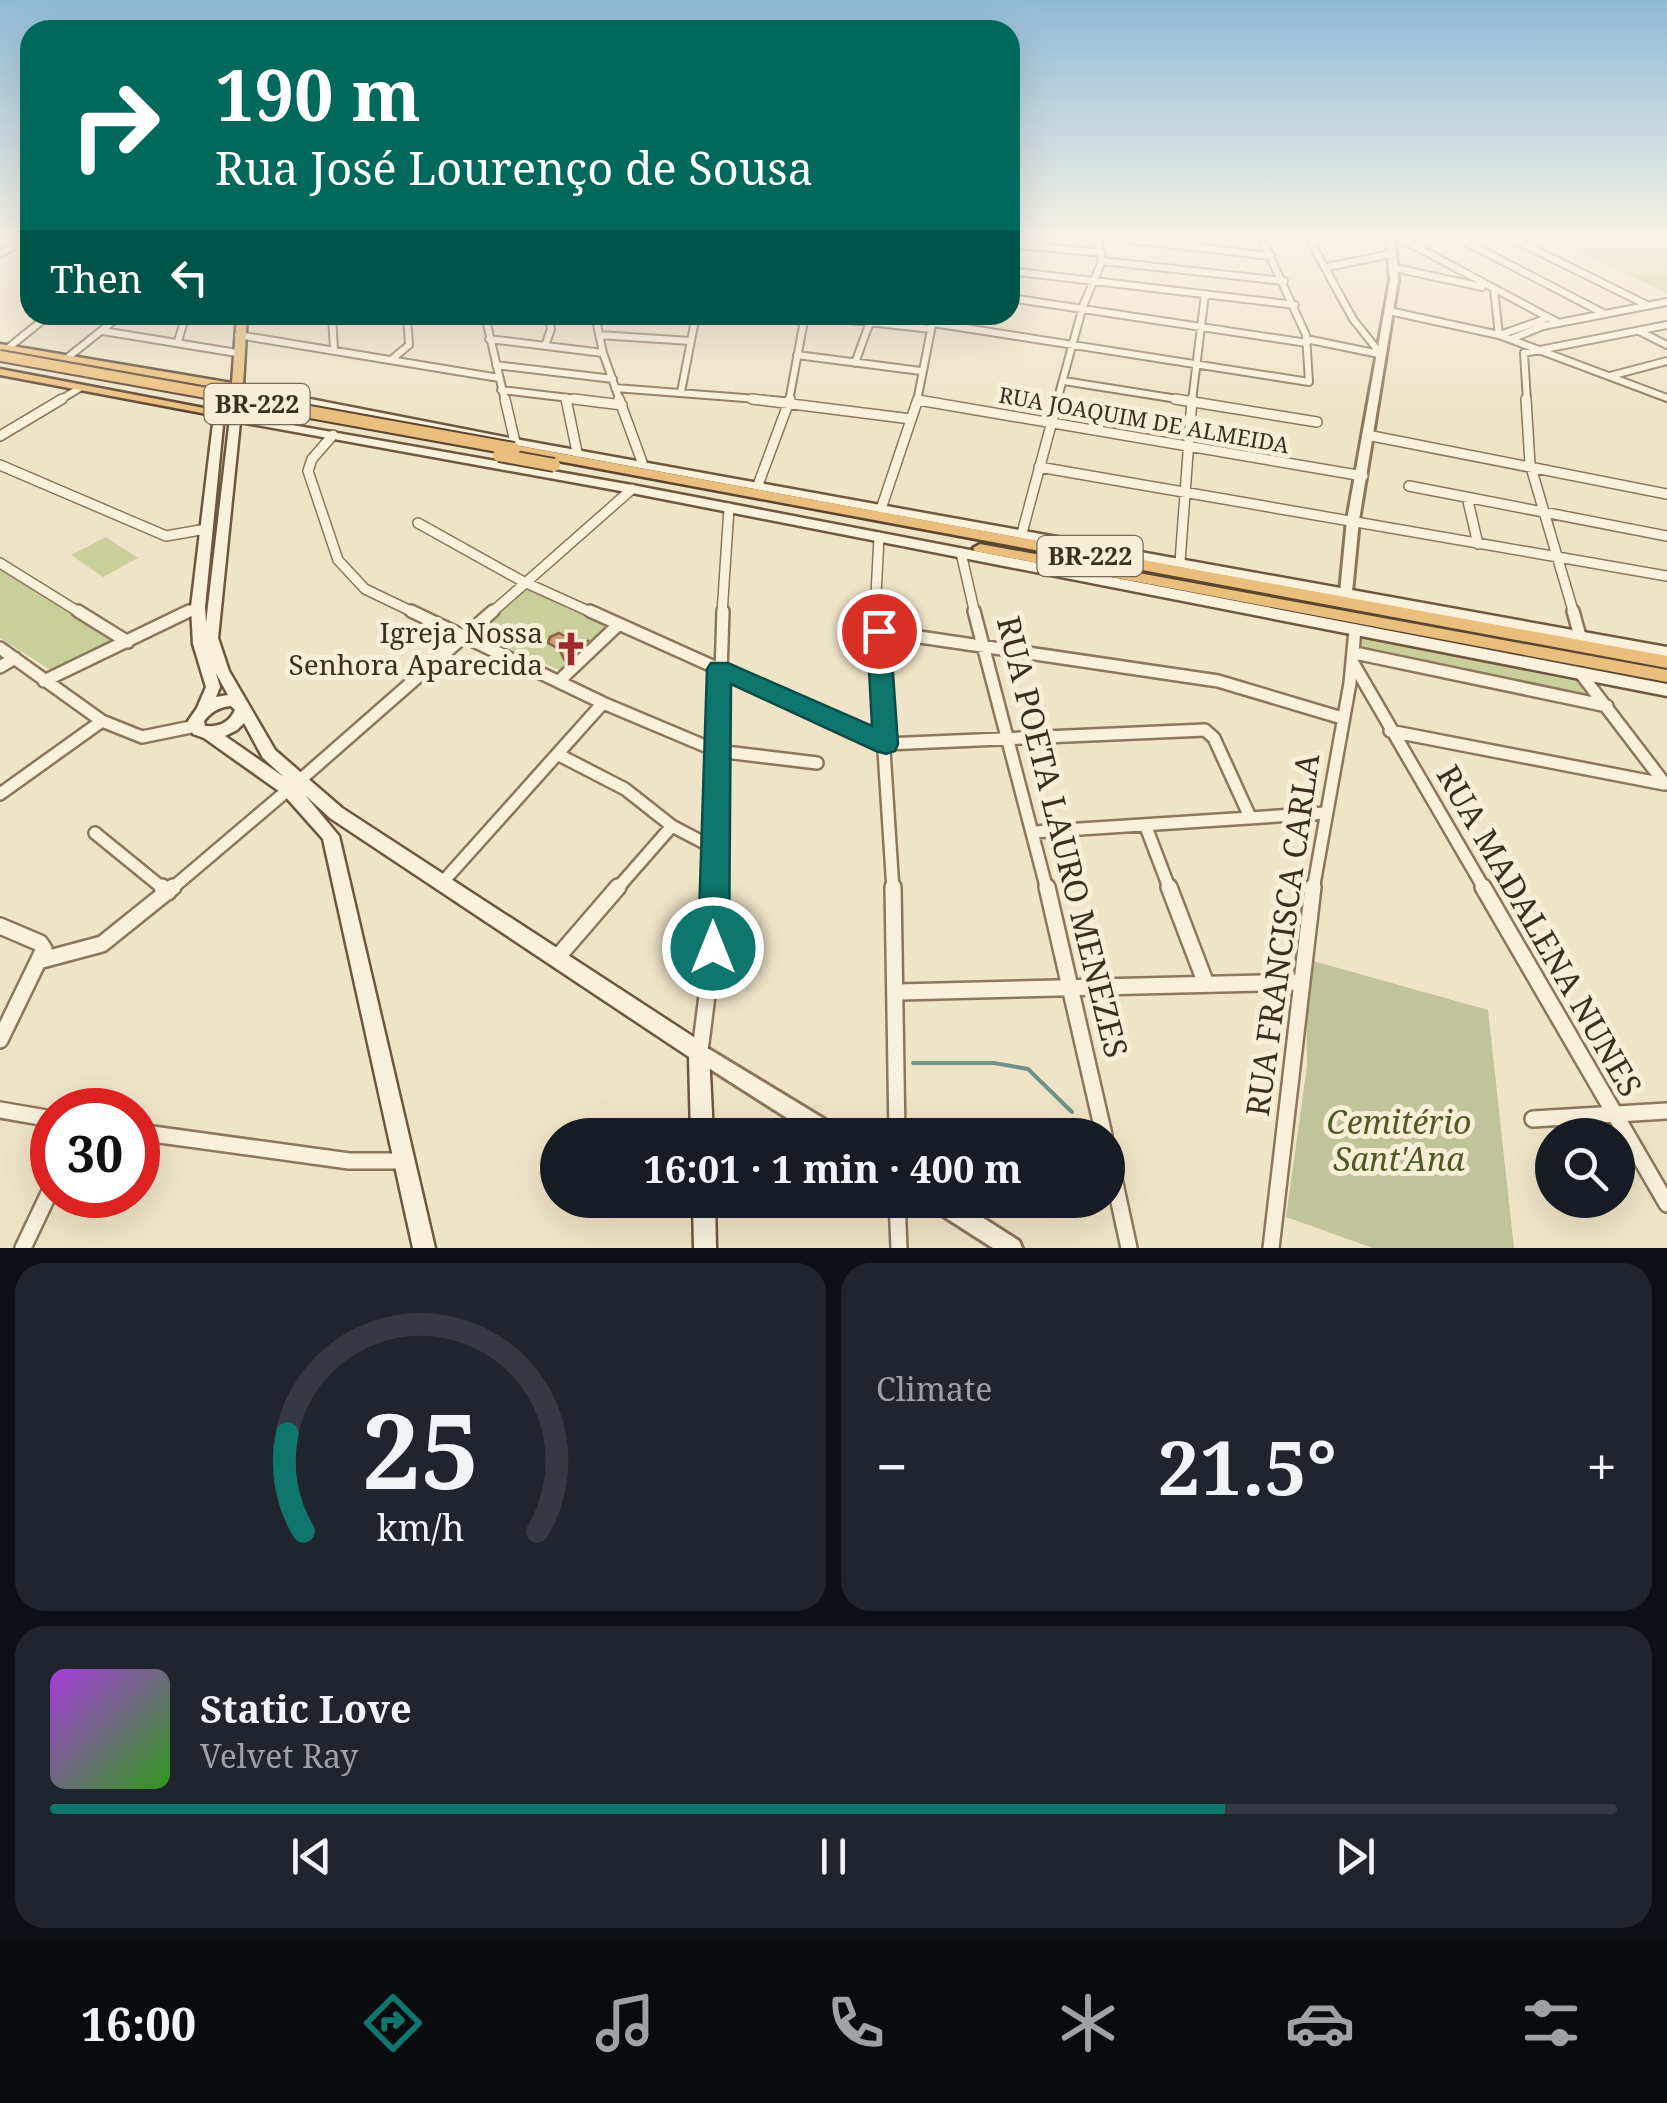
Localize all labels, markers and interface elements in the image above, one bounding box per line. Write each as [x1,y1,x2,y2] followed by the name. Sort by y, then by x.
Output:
[215,46,421,142] text: 190 m
[50,60,180,190] icon: right
[215,137,813,198] text: Rua José Lourenço de Sousa
[162,250,217,305] icon: left
[50,252,142,304] text: Then
[997,379,1292,459] street label: RUA JOAQUIM DE ALMEIDA
[204,384,310,424] road number: BR-222
[1038,536,1142,576] road number: BR-222
[837,589,922,674] pin
[852,604,907,659] icon: arrive
[988,612,1139,1062] street label: RUA POETA LAURO MENEZES
[289,613,543,683] place label: Igreja Nossa Senhora Aparecida
[552,630,590,668] church icon: Igreja Nossa Senhora Aparecida
[1235,750,1328,1119] street label: RUA FRANCISCA CARLA
[1428,757,1653,1104] street label: RUA MADALENA NUNES
[661,896,765,1000] position arrow
[30,1088,160,1218] speed limit sign: 30
[1327,1100,1471,1180] park label: Cemitério Sant'Ana
[1535,1118,1635,1218] map controls
[1535,1118,1635,1218] button: search
[643,1142,1022,1194] text: 16:01 · 1 min · 400 m
[876,1367,992,1410] text: Climate
[362,1378,479,1519] text: 25
[1157,1415,1337,1517] text: 21.5°
[876,1428,908,1503] text: −
[1586,1428,1617,1503] text: +
[377,1503,464,1551] text: km/h
[200,1682,412,1734] text: Static Love
[200,1734,358,1777] text: Velvet Ray
[284,1829,339,1884] icon: previous
[806,1829,861,1884] icon: pause
[1328,1829,1383,1884] icon: next
[358,1988,428,2058] icon: directions
[590,1988,660,2058] icon: music
[821,1988,891,2058] icon: phone
[1053,1988,1123,2058] icon: climate
[1285,1988,1355,2058] icon: car
[1516,1988,1586,2058] icon: filters
[81,1993,196,2054] text: 16:00

